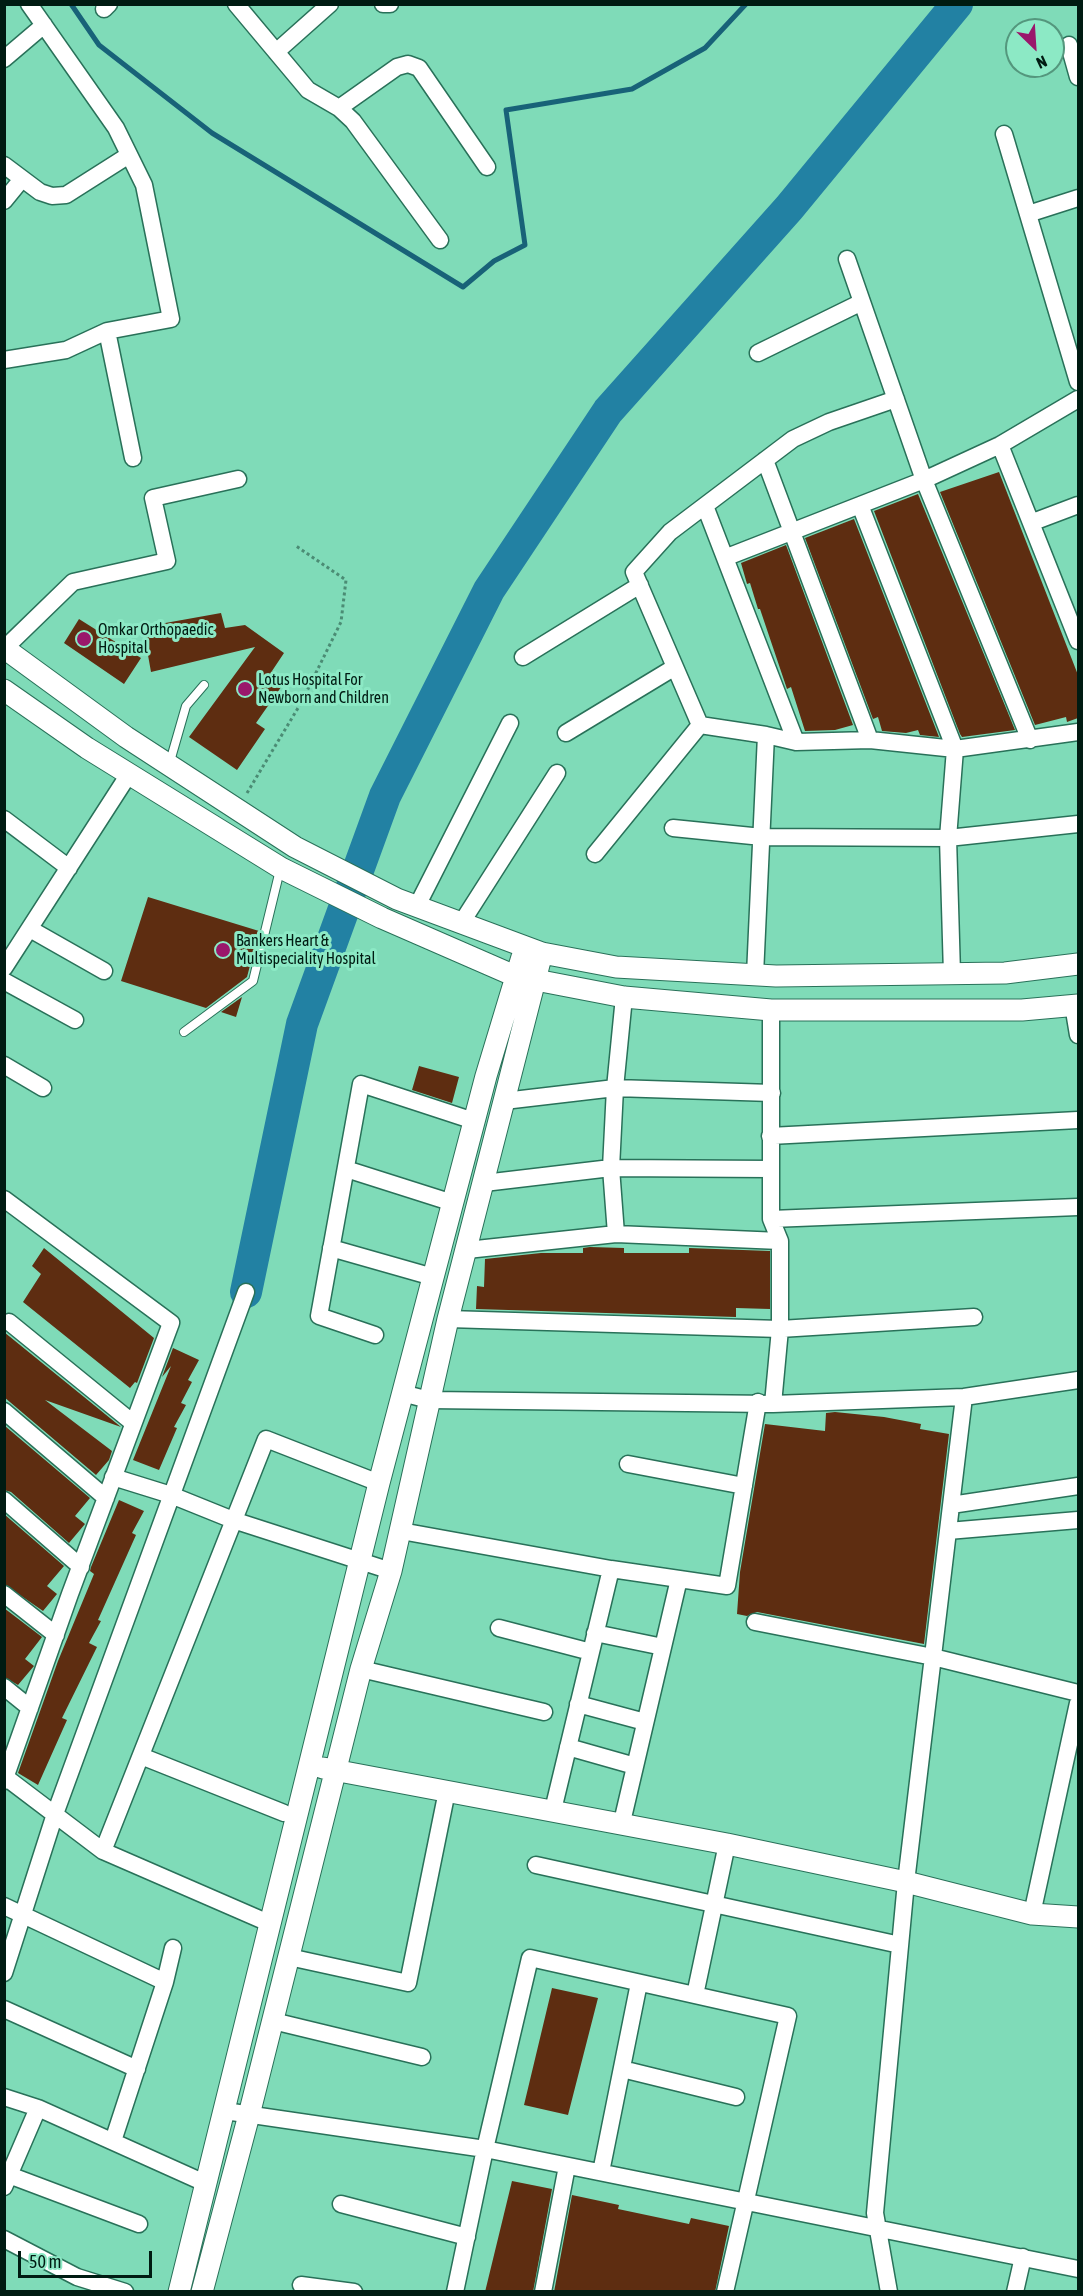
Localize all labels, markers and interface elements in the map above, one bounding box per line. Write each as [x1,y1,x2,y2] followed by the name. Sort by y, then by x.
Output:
[1005,18,1065,78] north arrow
[1034,52,1050,73] text: N
[98,620,213,658] place label: Omkar Orthopaedic Hospital
[75,630,93,648] marker: Omkar Orthopaedic Hospital
[258,670,389,708] place label: Lotus Hospital For Newborn and Children
[236,680,254,698] marker: Lotus Hospital For Newborn and Children
[236,931,376,969] place label: Bankers Heart & Multispeciality Hospital
[214,941,232,959] marker: Bankers Heart & Multispeciality Hospital
[21,2239,154,2277] scale bar
[29,2251,61,2272] text: 50 m

